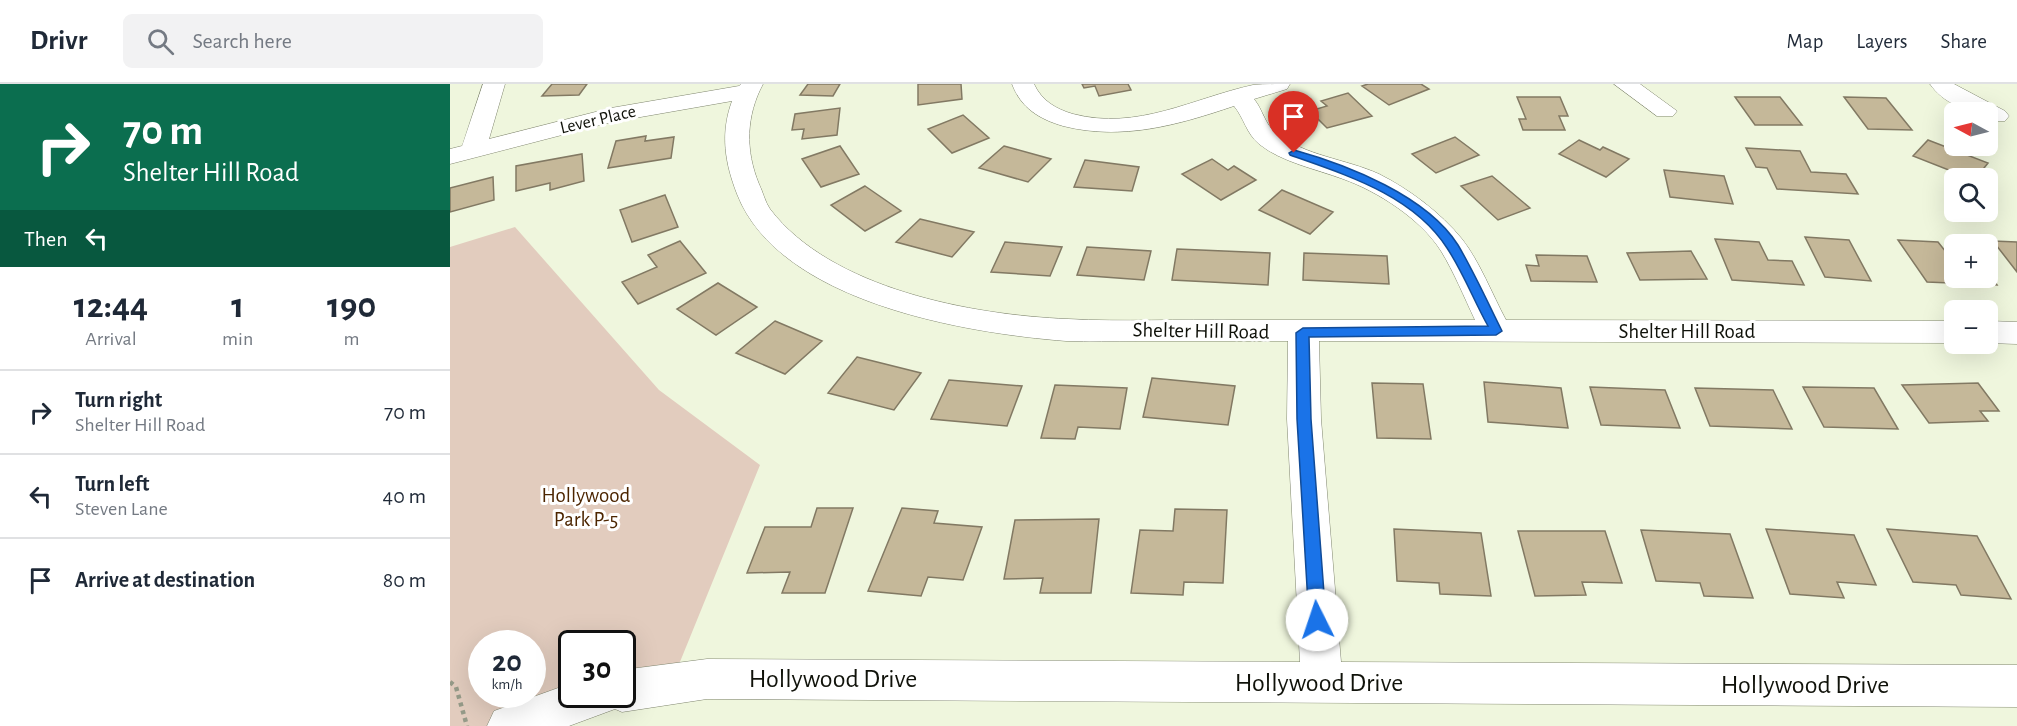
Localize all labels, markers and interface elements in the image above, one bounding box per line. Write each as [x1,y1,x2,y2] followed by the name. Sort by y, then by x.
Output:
[123,14,543,68] search box
[144,25,177,58] icon: search
[30,27,87,55] text: Drivr
[192,30,292,52] text: Search here
[1787,31,1823,52] text: Map
[1856,31,1907,52] text: Layers
[1940,31,1987,52] text: Share
[1268,91,1319,153] pin
[1277,100,1310,133] icon: arrive
[1944,102,1998,156] north arrow
[1944,102,1998,354] map controls
[558,103,638,137] street label: Lever Place
[24,108,102,186] icon: right
[123,110,203,152] text: 70 m
[123,159,299,186] text: Shelter Hill Road
[1944,168,1998,222] button: search
[80,222,113,255] icon: left
[24,228,68,250] text: Then
[1944,234,1998,288] button: +
[74,288,148,324] text: 12:44
[231,288,244,324] text: 1
[327,288,376,324] text: 190
[1944,300,1998,354] button: −
[1132,319,1270,343] street label: Shelter Hill Road
[1619,321,1756,342] street label: Shelter Hill Road
[85,329,137,349] text: Arrival
[222,329,253,349] text: min
[344,329,360,349] text: m
[75,389,162,411] text: Turn right
[24,396,57,429] icon: right
[384,401,426,423] text: 70 m
[75,415,205,435] text: Shelter Hill Road
[75,473,149,495] text: Turn left
[24,480,57,513] icon: left
[383,485,426,507] text: 40 m
[542,485,631,530] park label: Hollywood Park P-5
[75,499,168,519] text: Steven Lane
[24,564,57,597] icon: arrive
[75,569,255,591] text: Arrive at destination
[383,569,426,591] text: 80 m
[1285,588,1349,652] position arrow
[558,630,636,708] speed limit sign: 30
[492,647,522,677] text: 20
[749,666,917,692] street label: Hollywood Drive
[1235,670,1403,696] street label: Hollywood Drive
[1721,672,1889,698] street label: Hollywood Drive
[492,677,522,692] text: km/h

